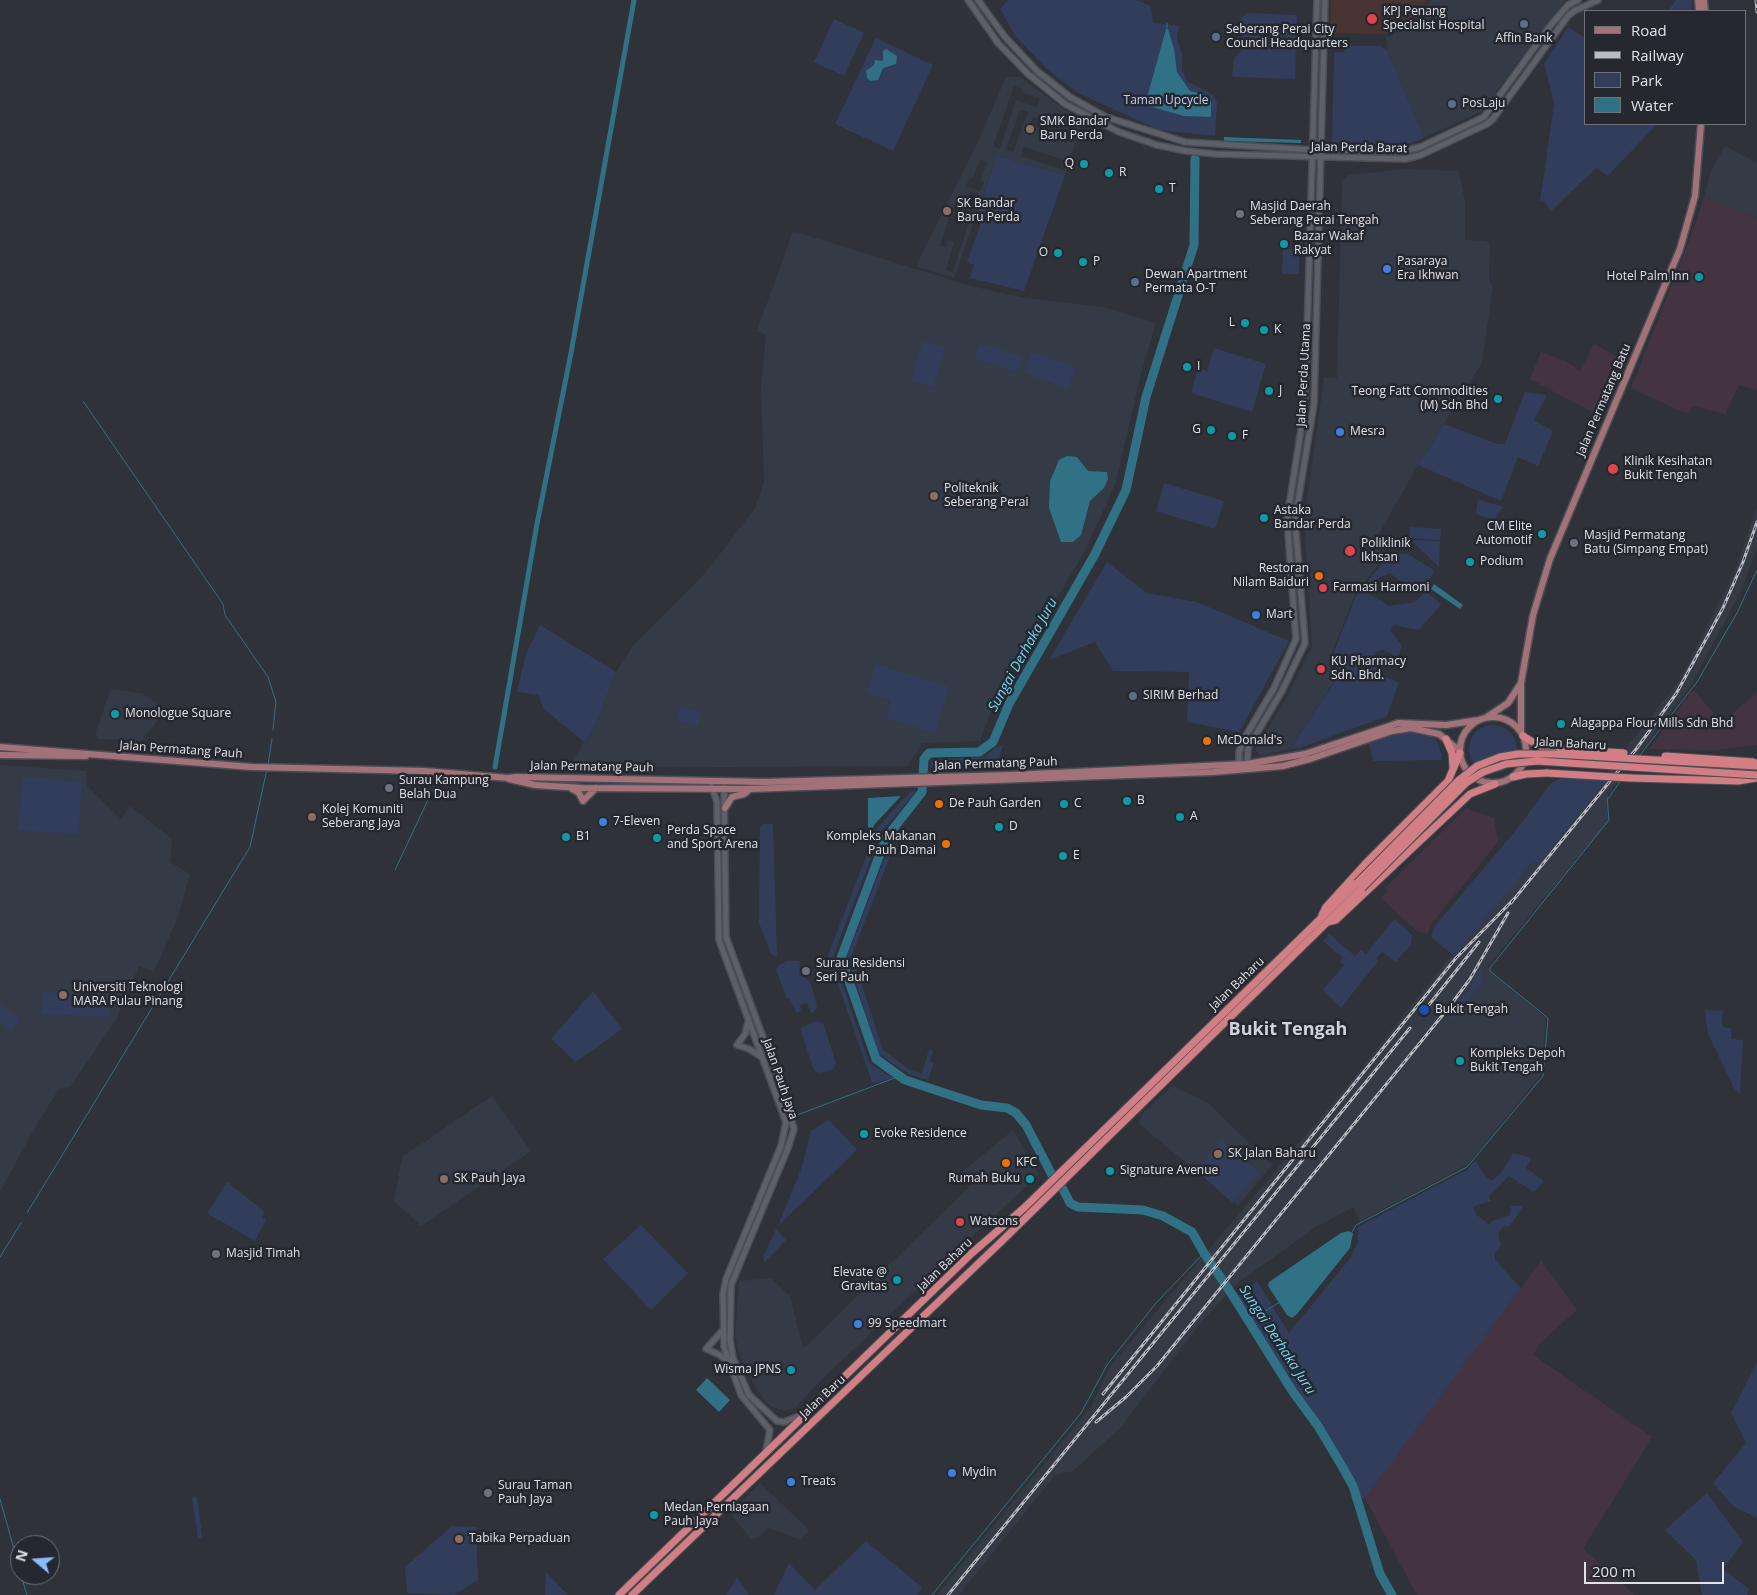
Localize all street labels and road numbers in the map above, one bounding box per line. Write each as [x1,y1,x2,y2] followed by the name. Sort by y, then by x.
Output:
[1311,140,1407,156] street label: Jalan Perda Barat
[1294,323,1314,427] street label: Jalan Perda Utama
[1574,342,1634,458] street label: Jalan Permatang Batu
[1535,735,1607,753] street label: Jalan Baharu
[119,739,243,761] street label: Jalan Permatang Pauh
[934,755,1058,773] street label: Jalan Permatang Pauh
[530,759,654,775] street label: Jalan Permatang Pauh
[1207,954,1267,1014] street label: Jalan Baharu
[759,1037,801,1121] street label: Jalan Pauh Jaya
[915,1235,975,1295] street label: Jalan Baharu
[797,1372,849,1422] street label: Jalan Baru

